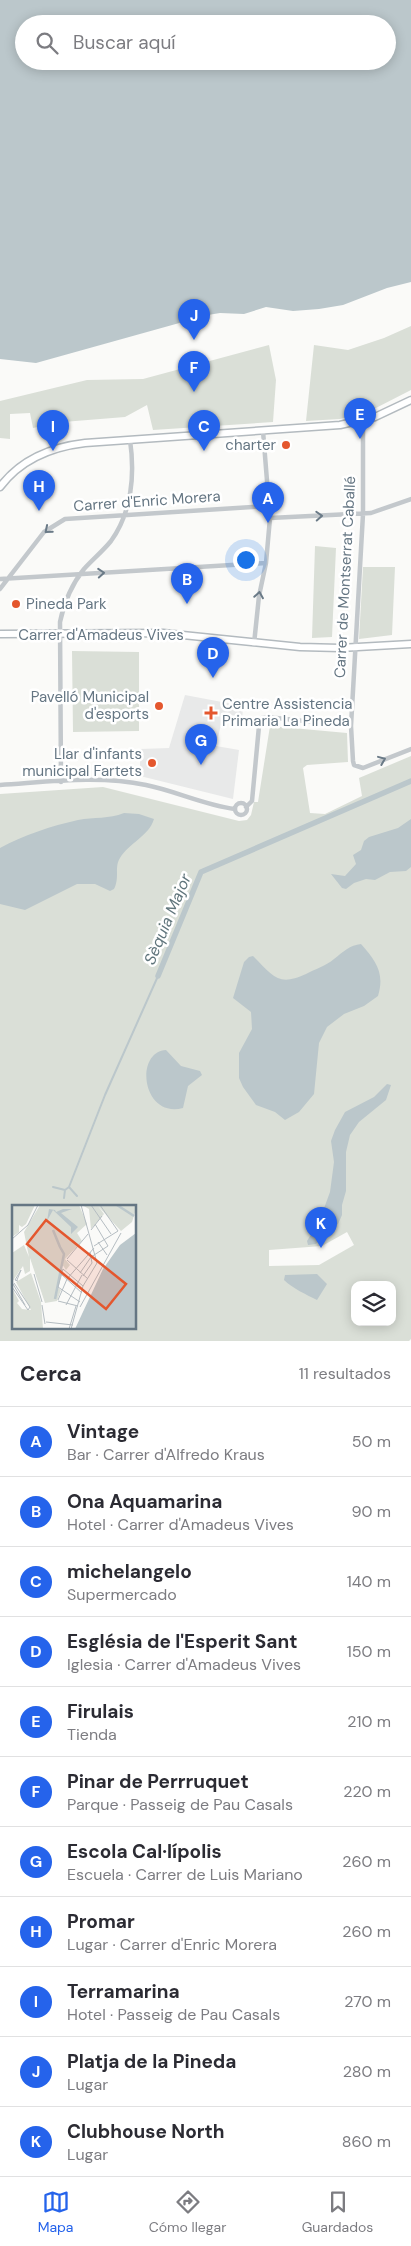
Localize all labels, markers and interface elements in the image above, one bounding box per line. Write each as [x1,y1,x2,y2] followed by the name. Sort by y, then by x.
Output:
[15,15,396,70] search box
[33,29,61,57] icon: search
[73,30,176,55] text: Buscar aquí
[178,299,210,340] pin: J
[178,351,210,392] pin: F
[344,398,376,439] pin: E
[37,410,69,451] pin: I
[188,410,220,451] pin: C
[225,435,276,455] place label: charter
[280,439,292,451] marker: charter
[23,470,55,511] pin: H
[330,475,360,679] street label: Carrer de Montserrat Caballé
[252,482,284,523] pin: A
[73,486,221,516] street label: Carrer d'Enric Morera
[315,510,323,521] one-way arrow
[44,524,53,533] one-way arrow
[233,547,259,573] your location
[171,563,203,604] pin: B
[97,567,105,578] one-way arrow
[254,591,264,600] one-way arrow
[26,594,107,614] place label: Pineda Park
[10,598,22,610] marker: Pineda Park
[18,625,184,645] street label: Carrer d'Amadeus Vives
[197,637,229,678] pin: D
[31,687,149,724] place label: Pavelló Municipal d'esports
[222,694,353,731] place label: Centre Assistencia Primaria La Pineda
[153,700,165,712] marker: Pavelló Municipal d'esports
[204,706,218,720] marker: Centre Assistencia Primaria La Pineda
[185,724,217,765] pin: G
[22,744,142,781] place label: Llar d'infants municipal Fartets
[377,756,386,767] one-way arrow
[146,757,158,769] marker: Llar d'infants municipal Fartets
[139,870,196,968] water label: Sèquia Major
[12,1205,136,1328] inset map
[305,1207,337,1248] pin: K
[351,1281,396,1326] map controls
[351,1281,396,1326] button: layers
[20,1360,82,1388] text: Cerca
[299,1363,391,1384] text: 11 resultados
[67,1419,139,1444] text: Vintage
[30,1431,42,1452] text: A
[352,1431,391,1452] text: 50 m
[67,1444,265,1465] text: Bar · Carrer d'Alfredo Kraus
[67,1489,222,1514] text: Ona Aquamarina
[31,1501,41,1522] text: B
[351,1501,391,1522] text: 90 m
[67,1514,294,1535] text: Hotel · Carrer d'Amadeus Vives
[67,1559,192,1584] text: michelangelo
[30,1571,42,1592] text: C
[347,1571,391,1592] text: 140 m
[67,1584,177,1605] text: Supermercado
[67,1629,297,1654] text: Església de l'Esperit Sant
[30,1641,42,1662] text: D
[347,1641,391,1662] text: 150 m
[67,1654,301,1675] text: Iglesia · Carrer d'Amadeus Vives
[67,1699,134,1724] text: Firulais
[31,1711,41,1732] text: E
[347,1711,391,1732] text: 210 m
[67,1724,117,1745] text: Tienda
[67,1769,249,1794] text: Pinar de Perrruquet
[32,1781,40,1802] text: F
[343,1781,391,1802] text: 220 m
[67,1794,293,1815] text: Parque · Passeig de Pau Casals
[67,1839,222,1864] text: Escola Cal·lípolis
[30,1851,42,1872] text: G
[342,1851,391,1872] text: 260 m
[67,1864,303,1885] text: Escuela · Carrer de Luis Mariano
[67,1909,135,1934] text: Promar
[30,1921,42,1942] text: H
[342,1921,391,1942] text: 260 m
[67,1934,277,1955] text: Lugar · Carrer d'Enric Morera
[67,1979,180,2004] text: Terramarina
[34,1991,38,2012] text: I
[344,1991,391,2012] text: 270 m
[67,2004,280,2025] text: Hotel · Passeig de Pau Casals
[67,2049,236,2074] text: Platja de la Pineda
[32,2061,40,2082] text: J
[343,2061,391,2082] text: 280 m
[67,2074,108,2095] text: Lugar
[67,2119,224,2144] text: Clubhouse North
[31,2131,41,2152] text: K
[342,2131,391,2152] text: 860 m
[67,2144,108,2165] text: Lugar
[38,2188,73,2236] tab: Mapa
[149,2188,226,2236] tab: Cómo llegar
[302,2188,373,2236] tab: Guardados

